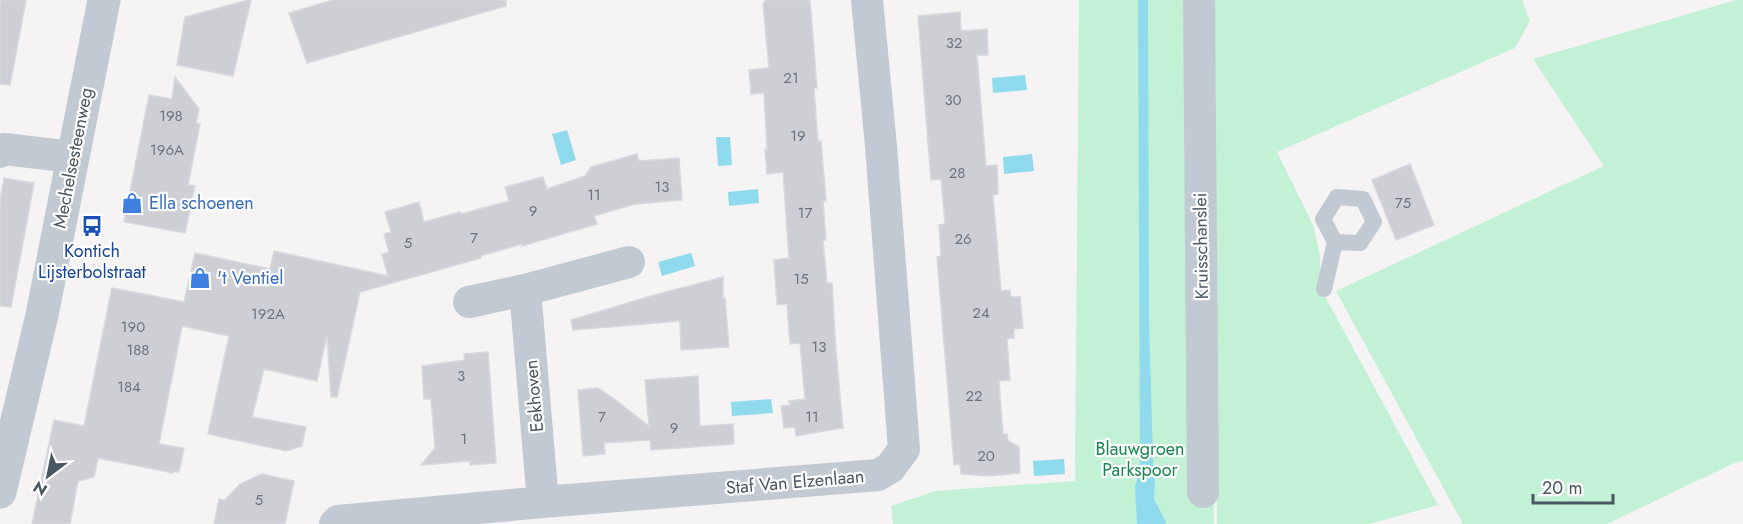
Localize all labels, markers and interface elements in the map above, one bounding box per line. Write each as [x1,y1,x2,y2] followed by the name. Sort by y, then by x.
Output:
[946,32,962,54] house number: 32
[783,67,799,89] house number: 21
[47,85,99,231] street label: Mechelsesteenweg
[944,89,962,111] house number: 30
[159,105,183,127] house number: 198
[790,125,806,147] house number: 19
[150,139,184,161] house number: 196A
[949,162,965,184] house number: 28
[655,176,669,198] house number: 13
[587,184,601,206] house number: 11
[149,190,254,216] place label: Ella schoenen
[120,191,144,215] shop icon: Ella schoenen
[1395,192,1411,214] house number: 75
[1187,193,1215,299] street label: Kruisschanslei
[529,200,537,222] house number: 9
[798,202,812,224] house number: 17
[80,214,104,238] bus stop icon: Kontich Lijsterbolstraat
[470,227,478,249] house number: 7
[954,228,972,250] house number: 26
[404,232,412,254] house number: 5
[38,238,147,285] place label: Kontich Lijsterbolstraat
[217,265,283,291] place label: 't Ventiel
[188,266,212,290] shop icon: 't Ventiel
[793,268,809,290] house number: 15
[972,302,990,324] house number: 24
[251,303,285,325] house number: 192A
[121,316,145,338] house number: 190
[812,336,826,358] house number: 13
[126,339,150,361] house number: 188
[518,359,550,433] street label: Eekhoven
[457,365,465,387] house number: 3
[117,376,141,398] house number: 184
[965,385,983,407] house number: 22
[598,406,606,428] house number: 7
[805,406,819,428] house number: 11
[670,417,678,439] house number: 9
[461,428,467,450] house number: 1
[1096,436,1184,483] park label: Blauwgroen Parkspoor
[977,445,995,467] house number: 20
[18,446,78,506] north arrow
[725,463,865,501] street label: Staf Van Elzenlaan
[1533,467,1612,505] scale bar
[29,475,52,501] text: N
[1542,475,1582,501] text: 20 m
[255,489,263,511] house number: 5

